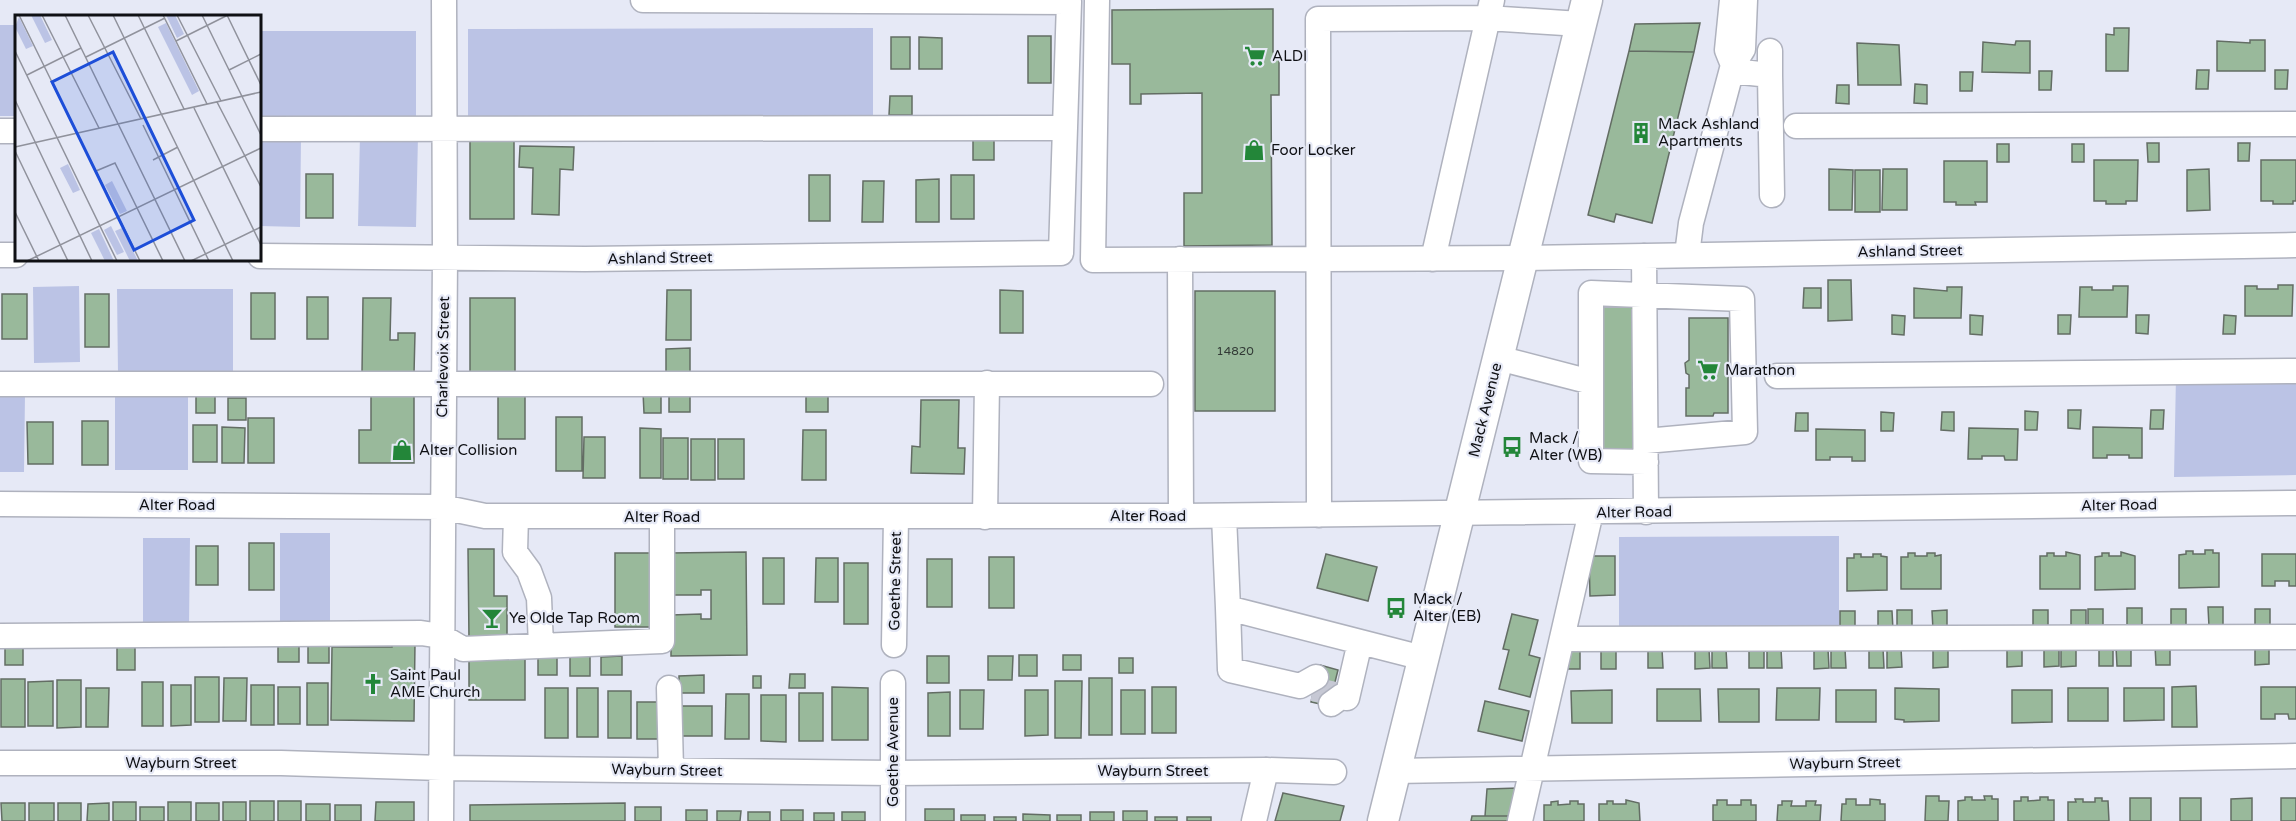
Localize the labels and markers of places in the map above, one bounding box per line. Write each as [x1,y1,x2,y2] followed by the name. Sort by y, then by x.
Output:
[1243,44,1267,68] supermarket icon: ALDI
[1272,47,1307,65] place label: ALDI
[1658,115,1759,150] place label: Mack Ashland Apartments
[1629,121,1653,145] building icon: Mack Ashland Apartments
[1242,138,1266,162] shop icon: Foor Locker
[1271,141,1356,159] place label: Foor Locker
[1696,358,1720,382] supermarket icon: Marathon
[1725,361,1795,379] place label: Marathon
[1529,429,1602,464] place label: Mack / Alter (WB)
[1500,435,1524,459] bus stop icon: Mack / Alter (WB)
[390,438,414,462] shop icon: Alter Collision
[419,441,517,459] place label: Alter Collision
[1413,590,1481,625] place label: Mack / Alter (EB)
[1384,596,1408,620] bus stop icon: Mack / Alter (EB)
[480,606,504,630] bar icon: Ye Olde Tap Room
[509,609,640,627] place label: Ye Olde Tap Room
[390,666,480,701] place label: Saint Paul AME Church
[361,672,385,696] church icon: Saint Paul AME Church

